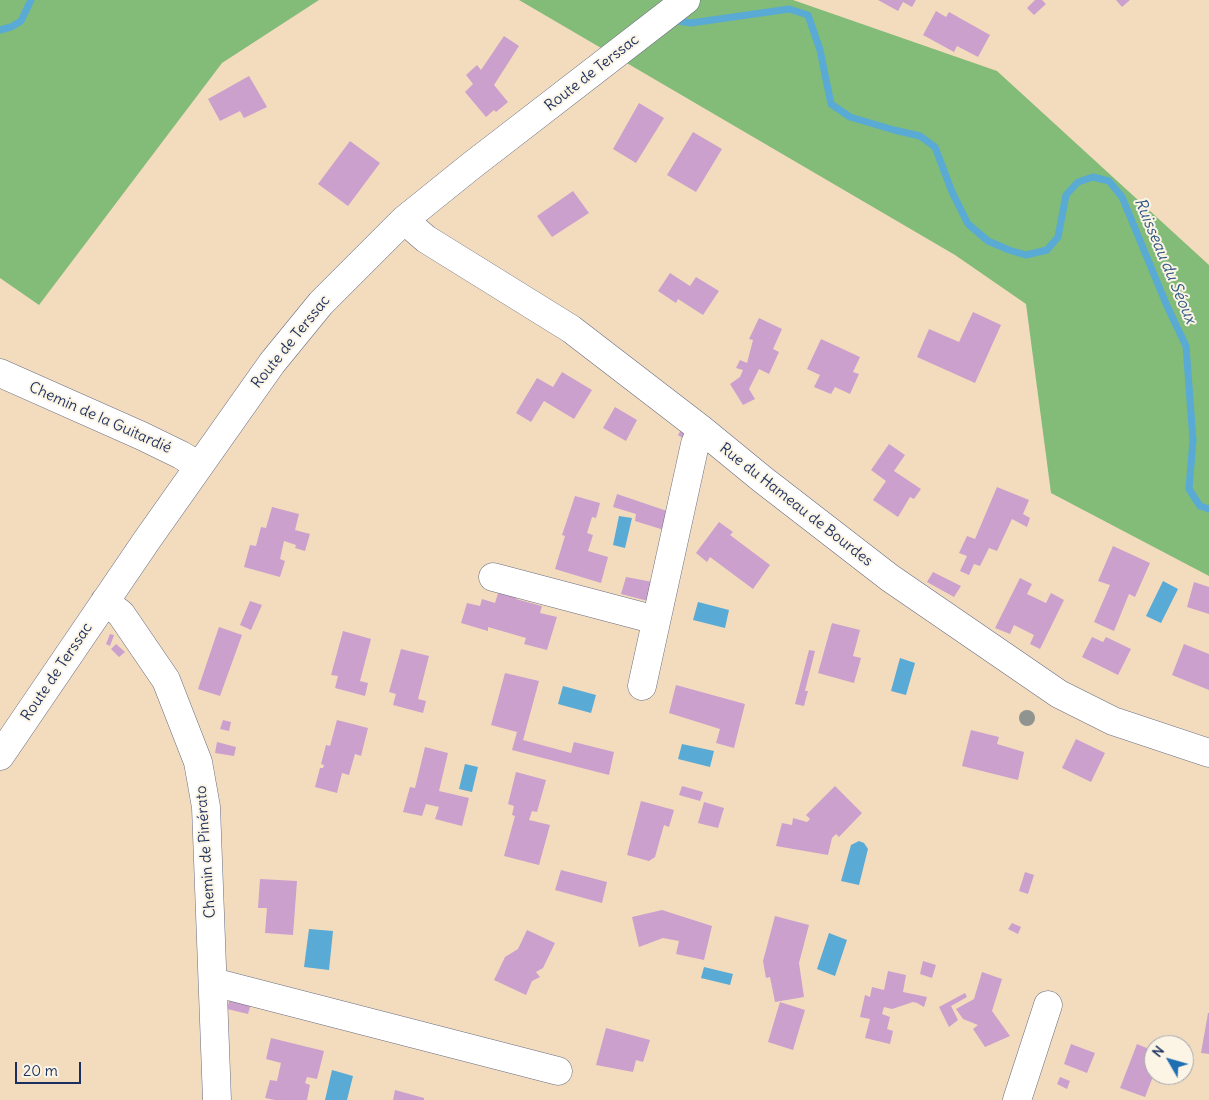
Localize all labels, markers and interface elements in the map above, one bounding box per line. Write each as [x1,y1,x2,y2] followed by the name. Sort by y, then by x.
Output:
[541,31,643,115] street label: Route de Terssac
[1130,195,1200,327] water label: Ruisseau du Séoux
[248,292,334,392] street label: Route de Terssac
[26,378,174,458] street label: Chemin de la Guitardié
[716,440,876,570] street label: Rue du Hameau de Bourdes
[18,620,96,724] street label: Route de Terssac
[192,785,220,919] street label: Chemin de Pinérato
[1144,1035,1194,1085] north arrow
[1148,1042,1168,1061] text: N
[18,1052,84,1084] scale bar
[23,1061,58,1080] text: 20 m

